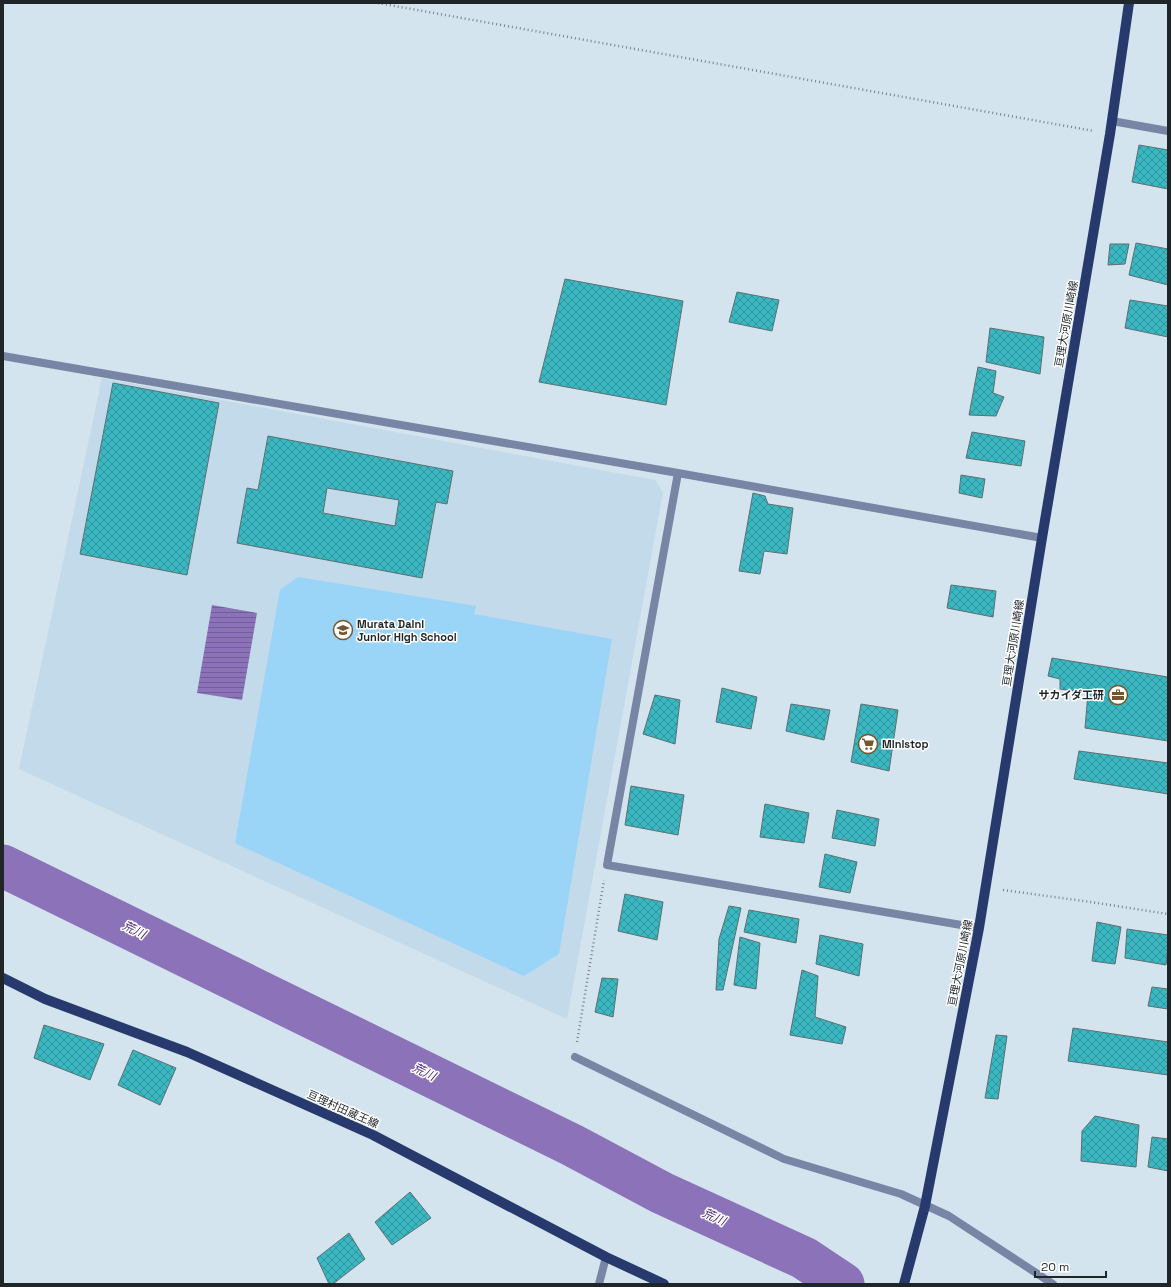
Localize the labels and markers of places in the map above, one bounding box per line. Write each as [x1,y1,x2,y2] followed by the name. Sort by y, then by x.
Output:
[357,617,457,644] place label: Murata Daini Junior High School
[332,619,354,641] school or university icon: Murata Daini Junior High School
[1107,684,1129,706] office icon: サカイダ工研
[1038,688,1104,702] place label: サカイダ工研
[857,733,879,755] supermarket icon: Ministop
[882,737,929,751] place label: Ministop

